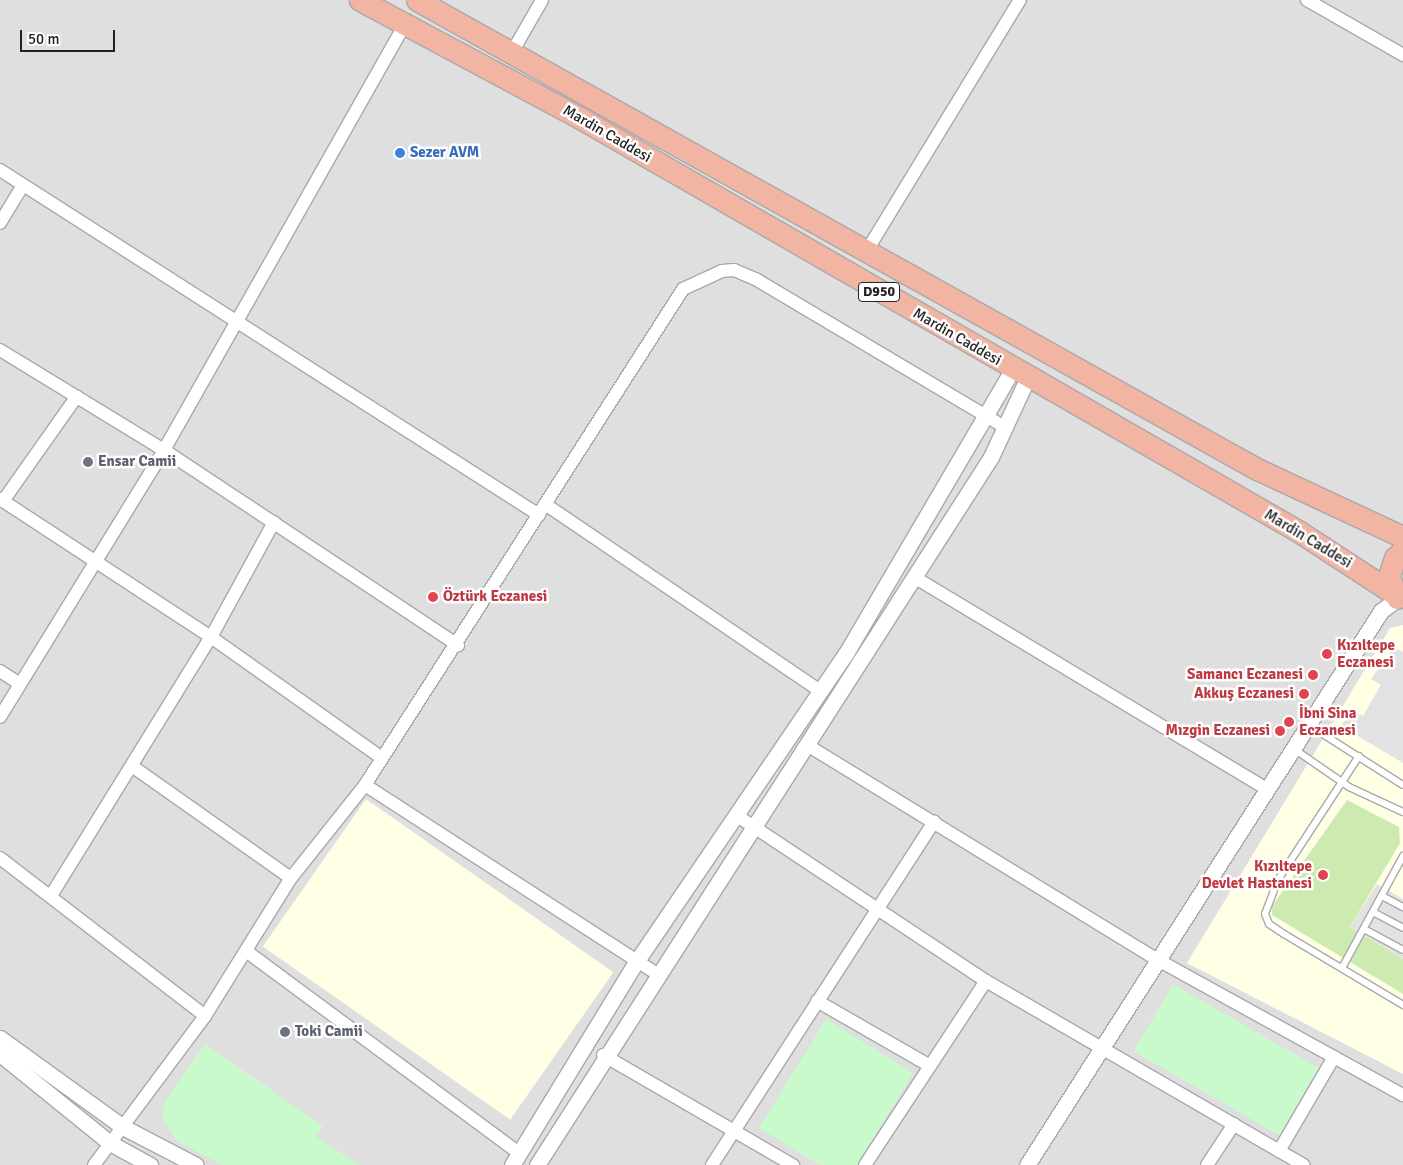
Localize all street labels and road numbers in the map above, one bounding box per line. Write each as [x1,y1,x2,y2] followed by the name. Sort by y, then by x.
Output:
[560,101,654,167] street label: Mardin Caddesi
[858,280,900,304] road number: D950
[910,304,1004,370] street label: Mardin Caddesi
[1261,506,1355,572] street label: Mardin Caddesi

